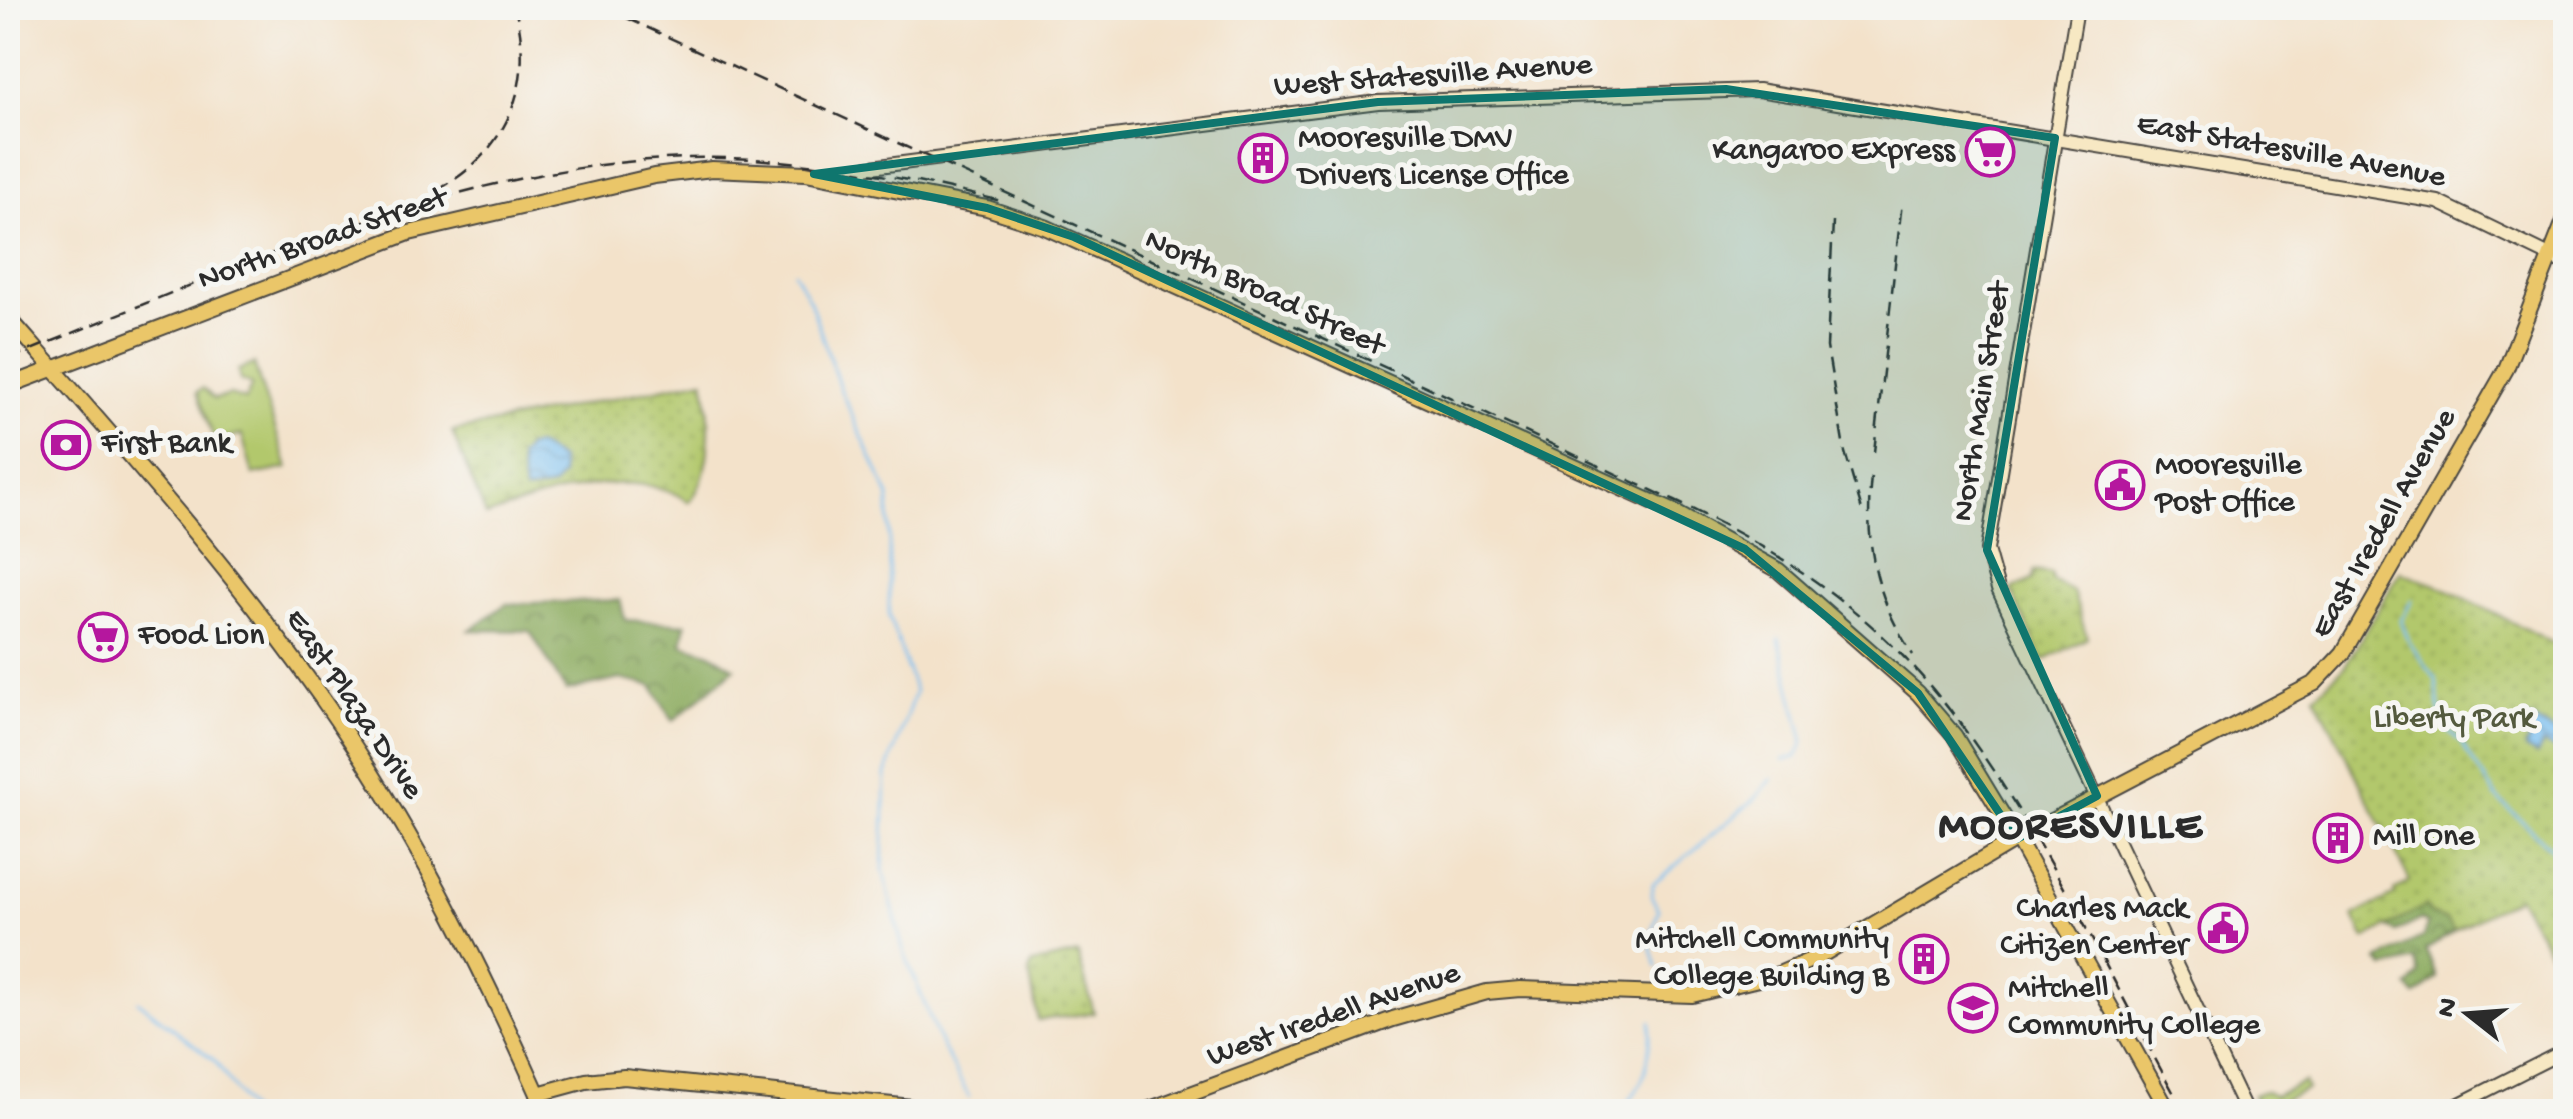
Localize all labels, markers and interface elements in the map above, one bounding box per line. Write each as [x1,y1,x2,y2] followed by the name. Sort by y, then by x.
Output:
[1273,47,1594,107] street label: West Statesville Avenue
[2134,106,2449,198] street label: East Statesville Avenue
[1296,121,1569,196] place label: Mooresville DMV Drivers License Office
[1964,126,2016,178] supermarket icon: Kangaroo Express
[1237,132,1289,184] building icon: Mooresville DMV Drivers License Office
[1712,133,1956,171] place label: Kangaroo Express
[194,179,455,300] street label: North Broad Street
[1138,222,1393,367] street label: North Broad Street
[1945,277,2021,524] street label: North Main Street
[2304,402,2466,646] street label: East Iredell Avenue
[40,419,92,471] bank icon: First Bank
[100,426,234,464] place label: First Bank
[2154,448,2302,523] place label: Mooresville Post Office
[2094,459,2146,511] public building icon: Mooresville Post Office
[275,602,431,808] street label: East Plaza Drive
[77,611,129,663] supermarket icon: Food Lion
[137,618,264,656] place label: Food Lion
[2374,701,2537,739] park label: Liberty Park
[1938,804,2204,853] district label: MOORESVILLE
[2312,812,2364,864] building icon: Mill One
[2373,819,2475,857] place label: Mill One
[2000,891,2191,966] place label: Charles Mack Citizen Center
[2197,902,2249,954] public building icon: Charles Mack Citizen Center
[1635,922,1890,997] place label: Mitchell Community College Building B
[1898,933,1950,985] building icon: Mitchell Community College Building B
[1203,955,1466,1077] street label: West Iredell Avenue
[2418,964,2518,1064] north arrow
[2008,971,2261,1046] place label: Mitchell Community College
[1947,982,1999,1034] school or university icon: Mitchell Community College
[2430,994,2467,1022] text: N

